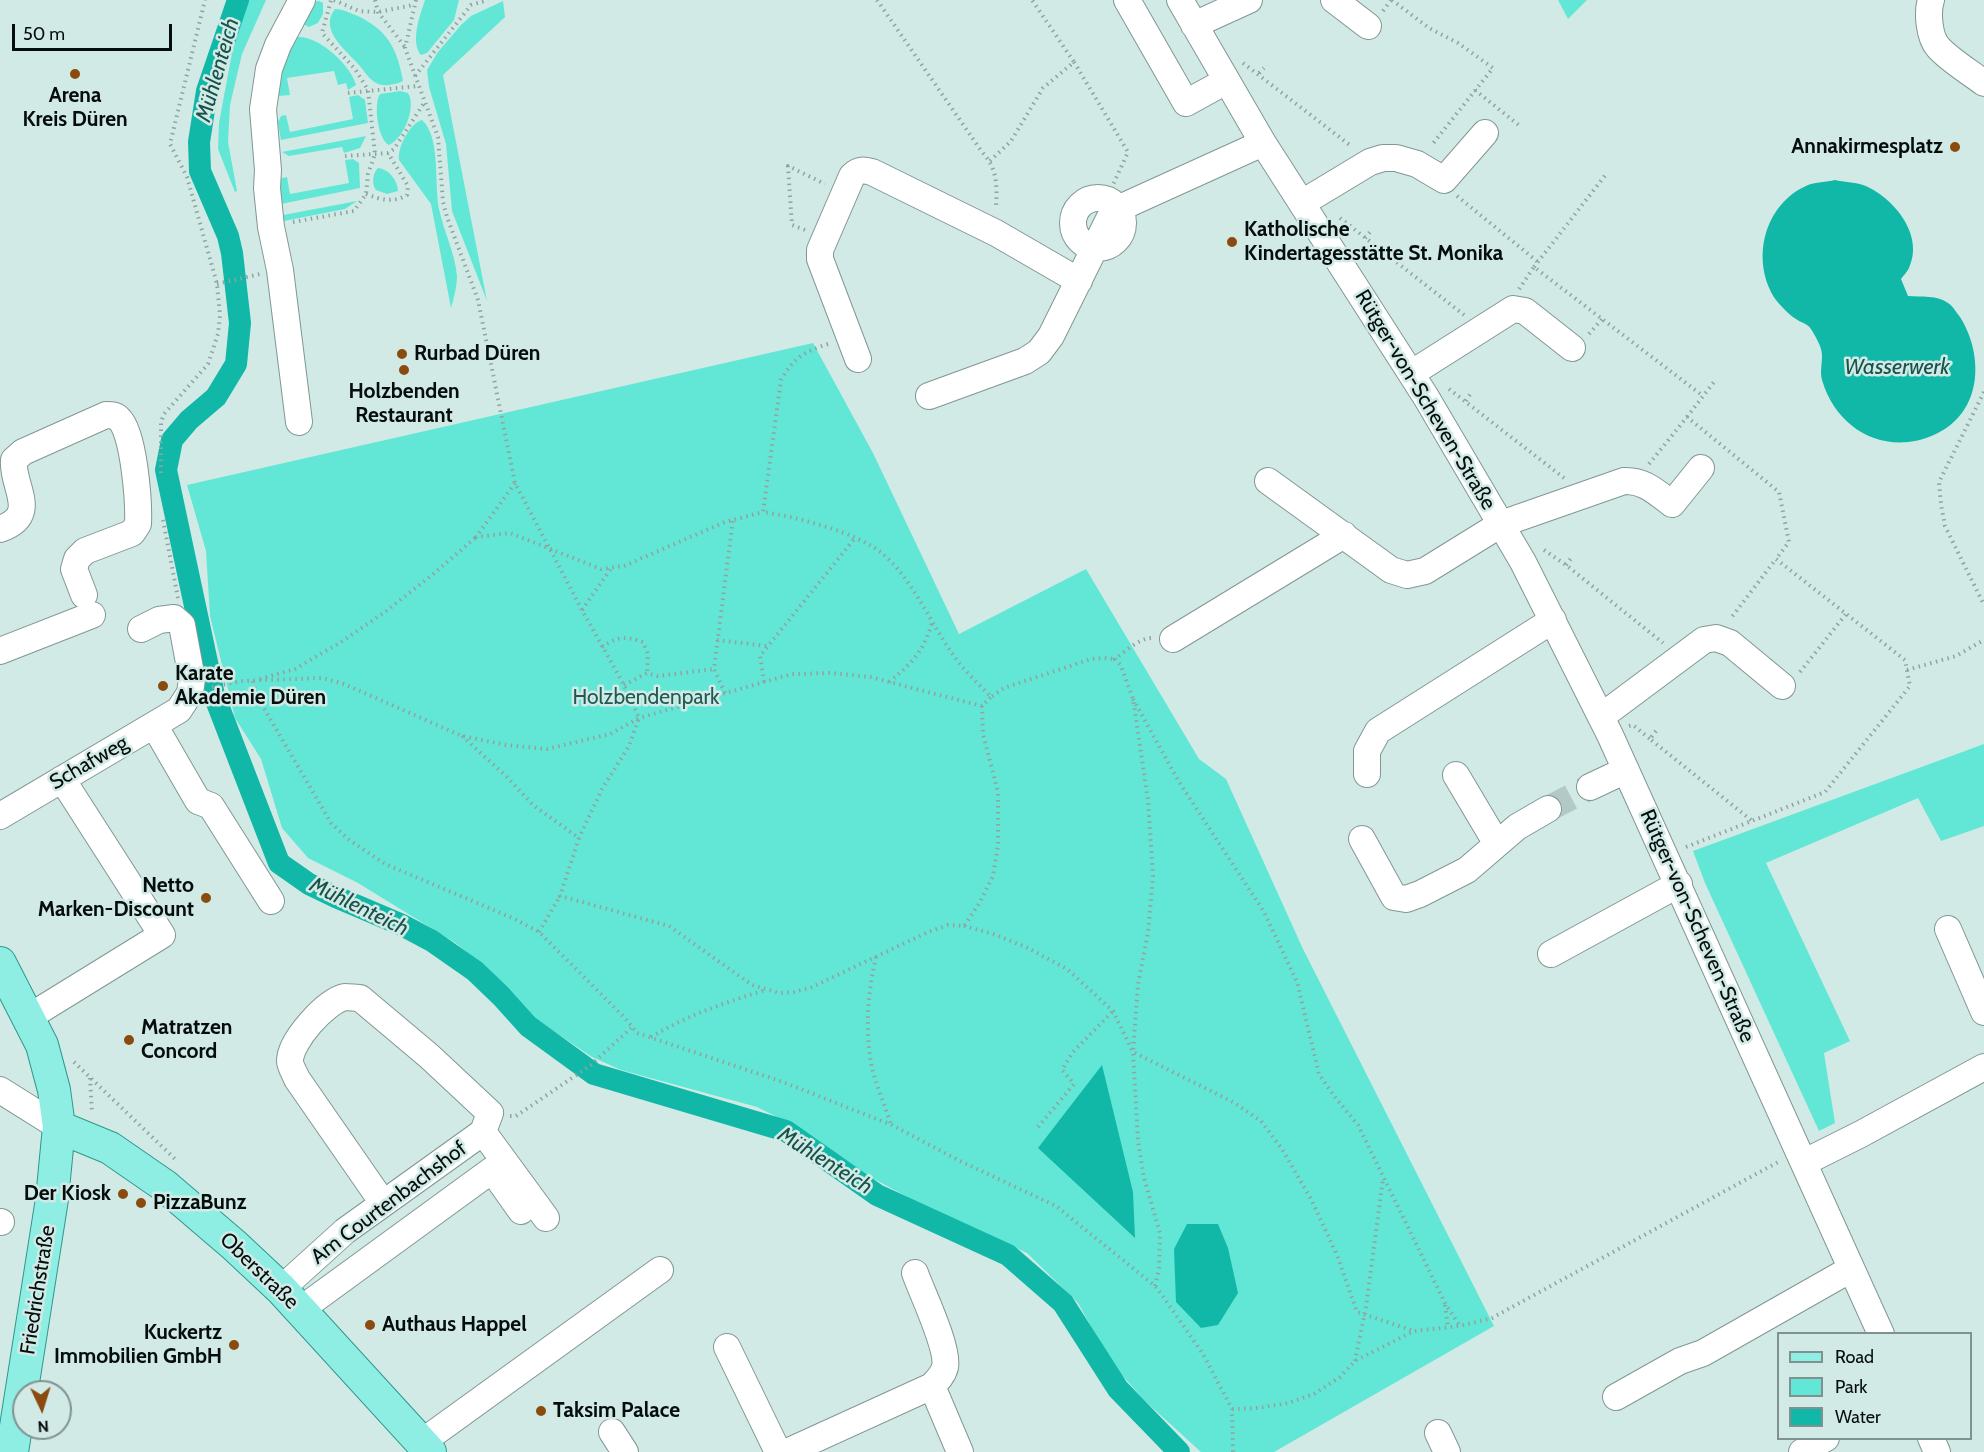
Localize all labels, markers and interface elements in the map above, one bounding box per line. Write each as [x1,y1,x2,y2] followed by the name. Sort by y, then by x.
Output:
[15,12,176,50] scale bar
[191,15,245,125] water label: Mühlenteich
[23,23,65,45] text: 50 m
[68,67,82,81] marker: Arena Kreis Düren
[22,83,128,133] place label: Arena Kreis Düren
[1791,134,1943,160] place label: Annakirmesplatz
[1948,140,1962,154] marker: Annakirmesplatz
[1244,217,1503,267] place label: Katholische Kindertagesstätte St. Monika
[1225,235,1239,249] marker: Katholische Kindertagesstätte St. Monika
[1349,285,1501,515] street label: Rütger-von-Scheven-Straße
[414,341,540,367] place label: Rurbad Düren
[395,347,409,361] marker: Rurbad Düren
[1844,355,1950,381] water label: Wasserwerk
[397,363,411,377] marker: Holzbenden Restaurant
[348,379,460,429] place label: Holzbenden Restaurant
[175,661,326,711] place label: Karate Akademie Düren
[156,679,170,693] marker: Karate Akademie Düren
[572,685,720,711] park label: Holzbendenpark
[45,730,133,796] street label: Schafweg
[1634,806,1760,1046] street label: Rütger-von-Scheven-Straße
[305,872,413,942] water label: Mühlenteich
[38,873,194,923] place label: Netto Marken-Discount
[199,891,213,905] marker: Netto Marken-Discount
[141,1015,232,1065] place label: Matratzen Concord
[122,1033,136,1047] marker: Matratzen Concord
[773,1122,877,1200] water label: Mühlenteich
[306,1136,472,1270] street label: Am Courtenbachshof
[24,1181,111,1207] place label: Der Kiosk
[116,1187,130,1201] marker: Der Kiosk
[153,1190,246,1216] place label: PizzaBunz
[134,1196,148,1210] marker: PizzaBunz
[15,1224,61,1356] street label: Friedrichstraße
[214,1227,304,1315] street label: Oberstraße
[382,1312,527,1338] place label: Authaus Happel
[363,1318,377,1332] marker: Authaus Happel
[54,1320,222,1370] place label: Kuckertz Immobilien GmbH
[1777,1332,1972,1440] legend
[227,1338,241,1352] marker: Kuckertz Immobilien GmbH
[1835,1346,1874,1368] text: Road
[1835,1376,1867,1398] text: Park
[12,1380,72,1440] north arrow
[553,1398,680,1424] place label: Taksim Palace
[534,1404,548,1418] marker: Taksim Palace
[1835,1406,1881,1428] text: Water
[37,1417,49,1436] text: N

